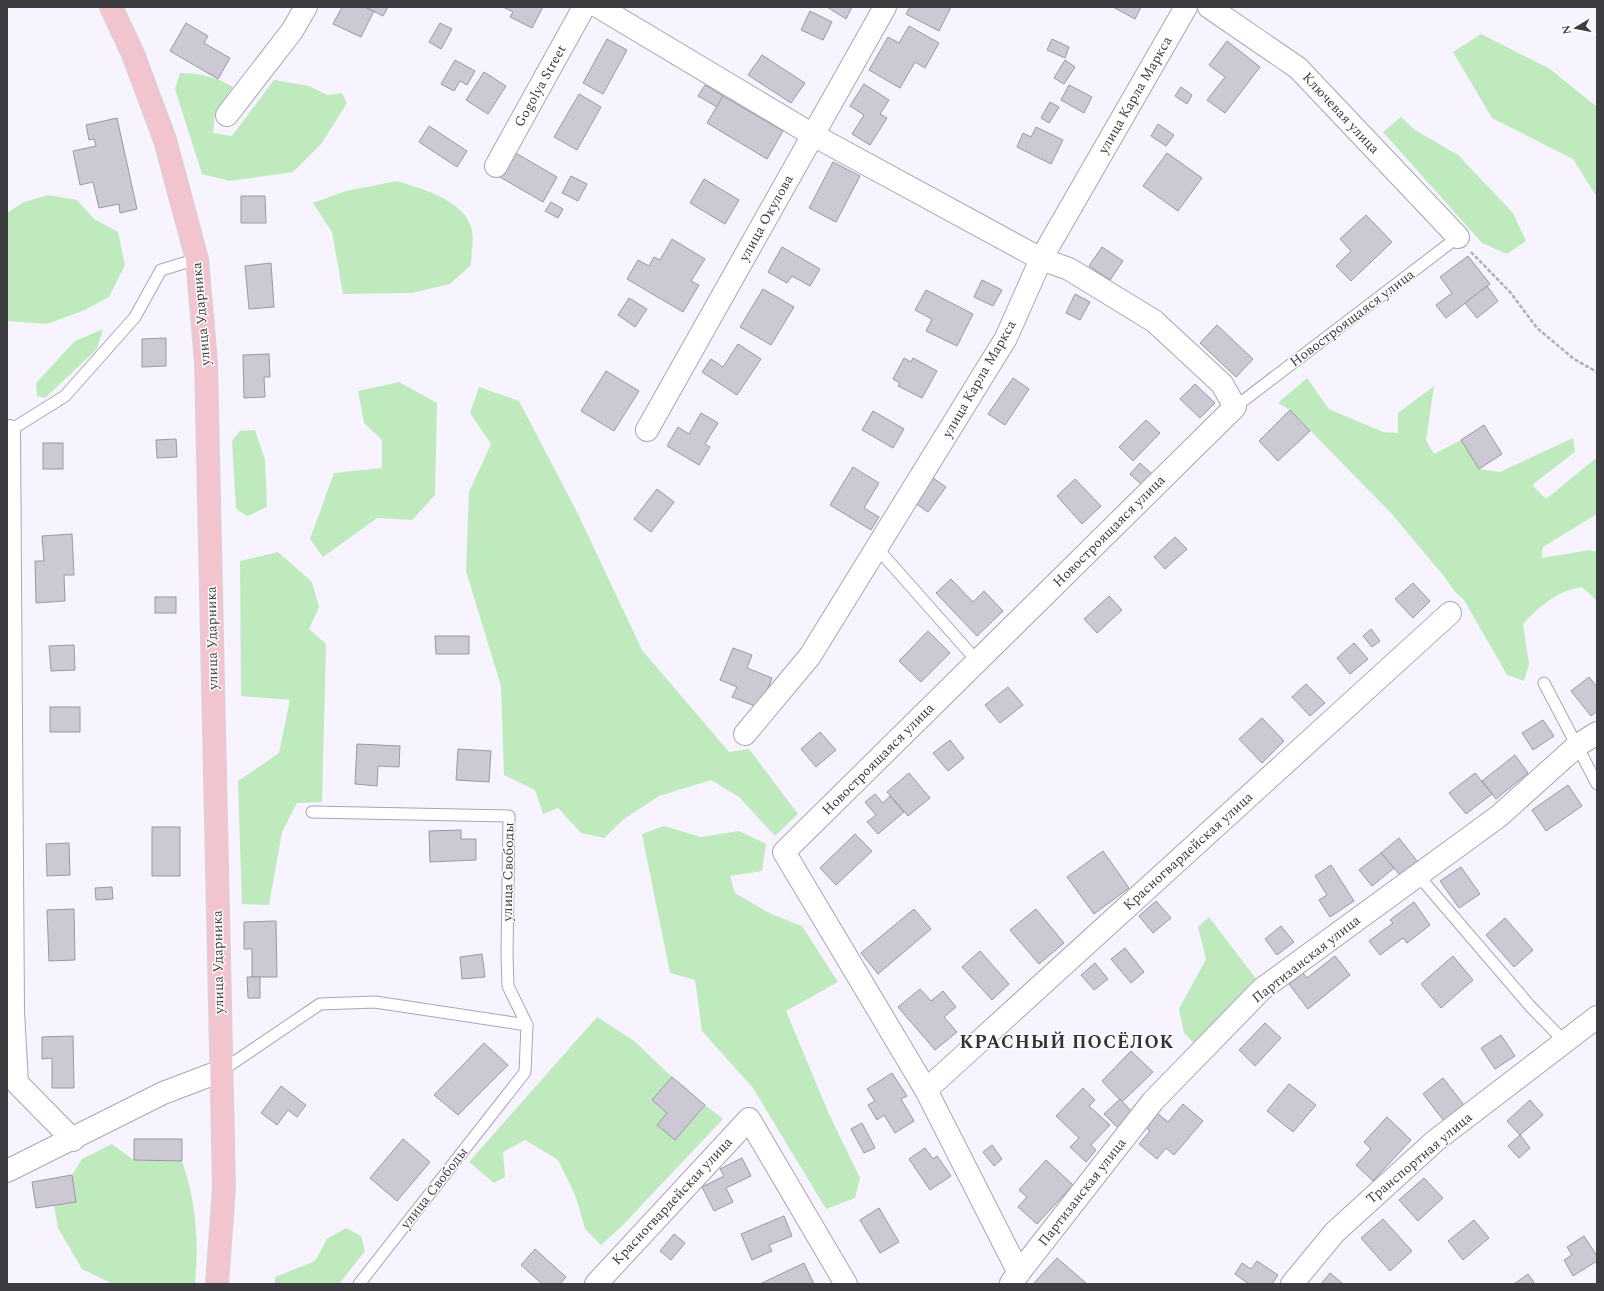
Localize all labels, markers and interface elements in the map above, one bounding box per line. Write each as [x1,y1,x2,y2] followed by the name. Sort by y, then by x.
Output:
[1556,8,1596,48] north arrow
[1557,24,1576,36] text: N
[1092,32,1177,159] street label: улица Карла Маркса
[509,41,571,131] street label: Gogolya Street
[1297,67,1385,159] street label: Ключевая улица
[733,171,799,266] street label: улица Окулова
[186,261,216,368] street label: улица Ударника
[1285,264,1419,372] street label: Новостроящаяся улица
[936,316,1021,443] street label: улица Карла Маркса
[1048,470,1170,592] street label: Новостроящаяся улица
[201,586,223,691] street label: улица Ударника
[817,698,939,820] street label: Новостроящаяся улица
[1118,787,1258,915] street label: Красногвардейская улица
[497,822,519,923] street label: улица Свободы
[207,910,229,1015] street label: улица Ударника
[1247,910,1365,1008] street label: Партизанская улица
[959,1029,1175,1056] district label: КРАСНЫЙ ПОСЁЛОК
[1361,1107,1477,1209] street label: Транспортная улица
[607,1132,737,1270] street label: Красногвардейская улица
[1033,1133,1131,1251] street label: Партизанская улица
[395,1142,473,1234] street label: улица Свободы

